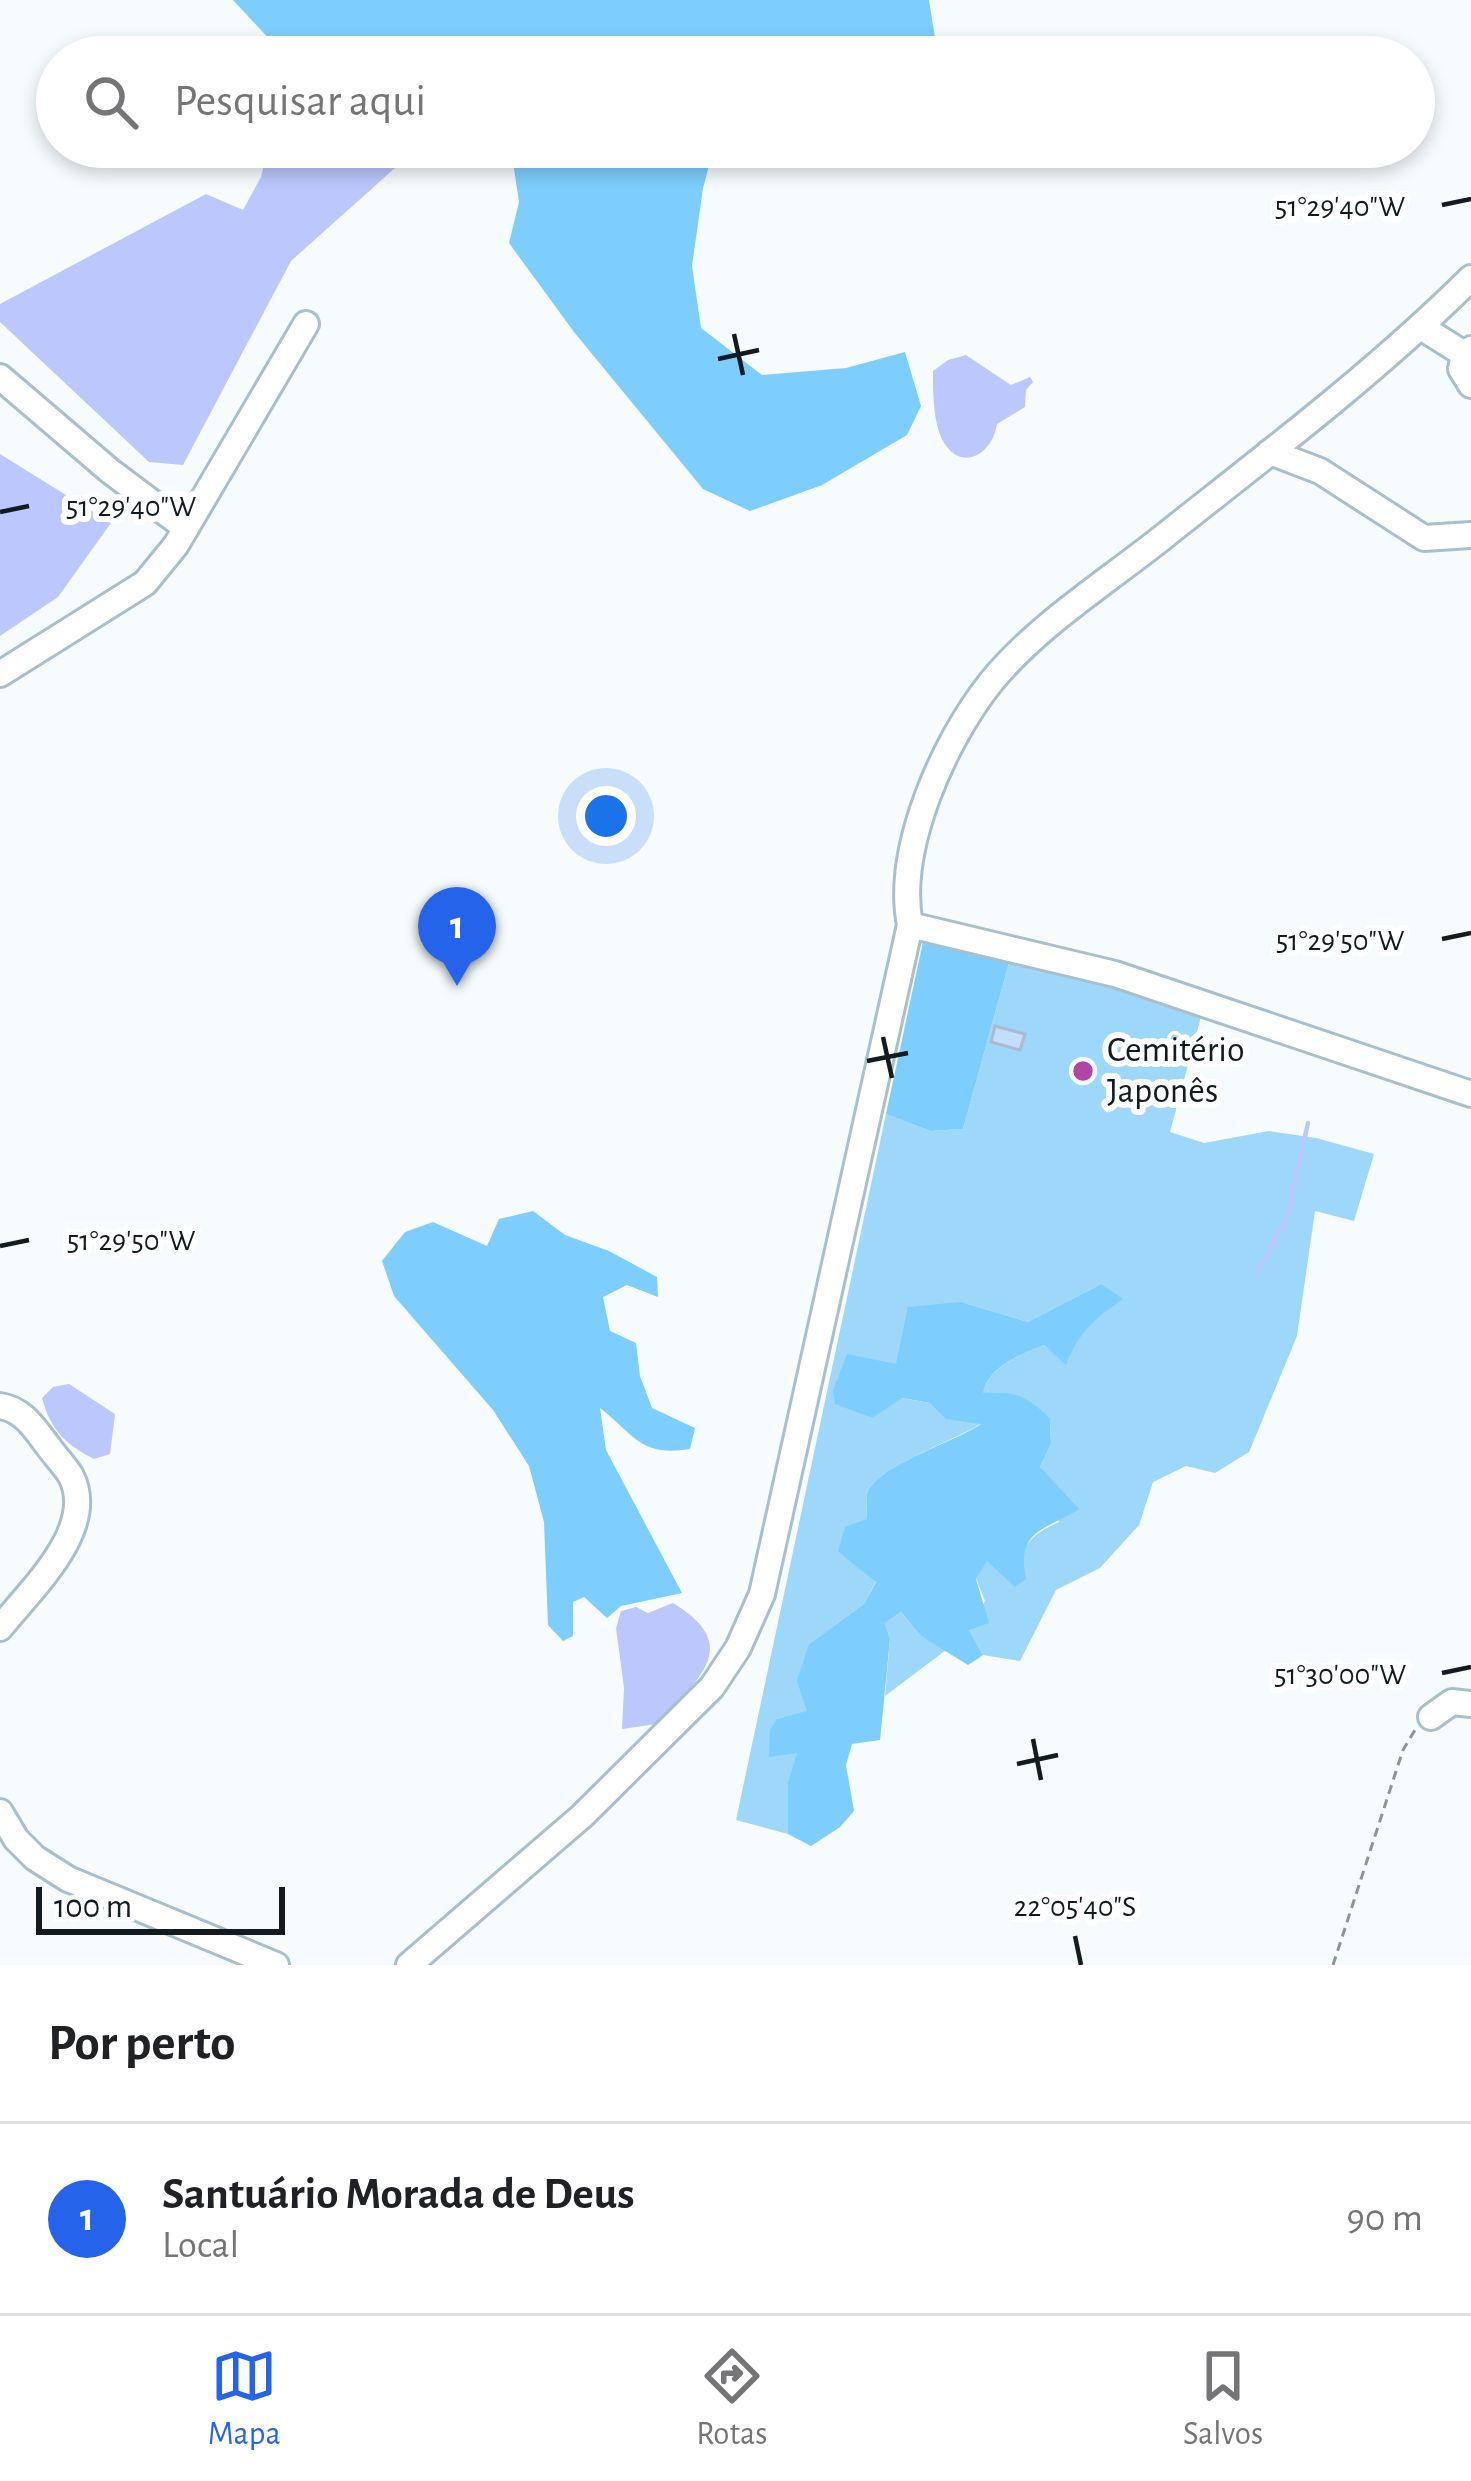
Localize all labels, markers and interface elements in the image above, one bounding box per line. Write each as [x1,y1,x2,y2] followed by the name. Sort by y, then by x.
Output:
[36,36,1435,168] search box
[78,69,144,135] icon: search
[174,79,426,124] text: Pesquisar aqui
[1275,192,1405,222] text: 51°29'40"W
[66,492,196,522] text: 51°29'40"W
[576,786,636,846] your location
[418,887,496,986] pin: 1
[1276,926,1404,956] text: 51°29'50"W
[1107,1032,1245,1109] place label: Cemitério Japonês
[1070,1058,1096,1084] marker: Cemitério Japonês
[67,1226,195,1256] text: 51°29'50"W
[1274,1660,1406,1690] text: 51°30'00"W
[36,1881,285,1934] scale bar
[54,1891,132,1924] text: 100 m
[1014,1892,1136,1922] text: 22°05'40"S
[48,2018,235,2069] text: Por perto
[162,2172,634,2217] text: Santuário Morada de Deus
[80,2199,94,2238] text: 1
[1346,2199,1423,2238] text: 90 m
[162,2226,239,2265] text: Local
[208,2343,281,2455] tab: Mapa
[696,2343,768,2455] tab: Rotas
[1183,2343,1263,2455] tab: Salvos

